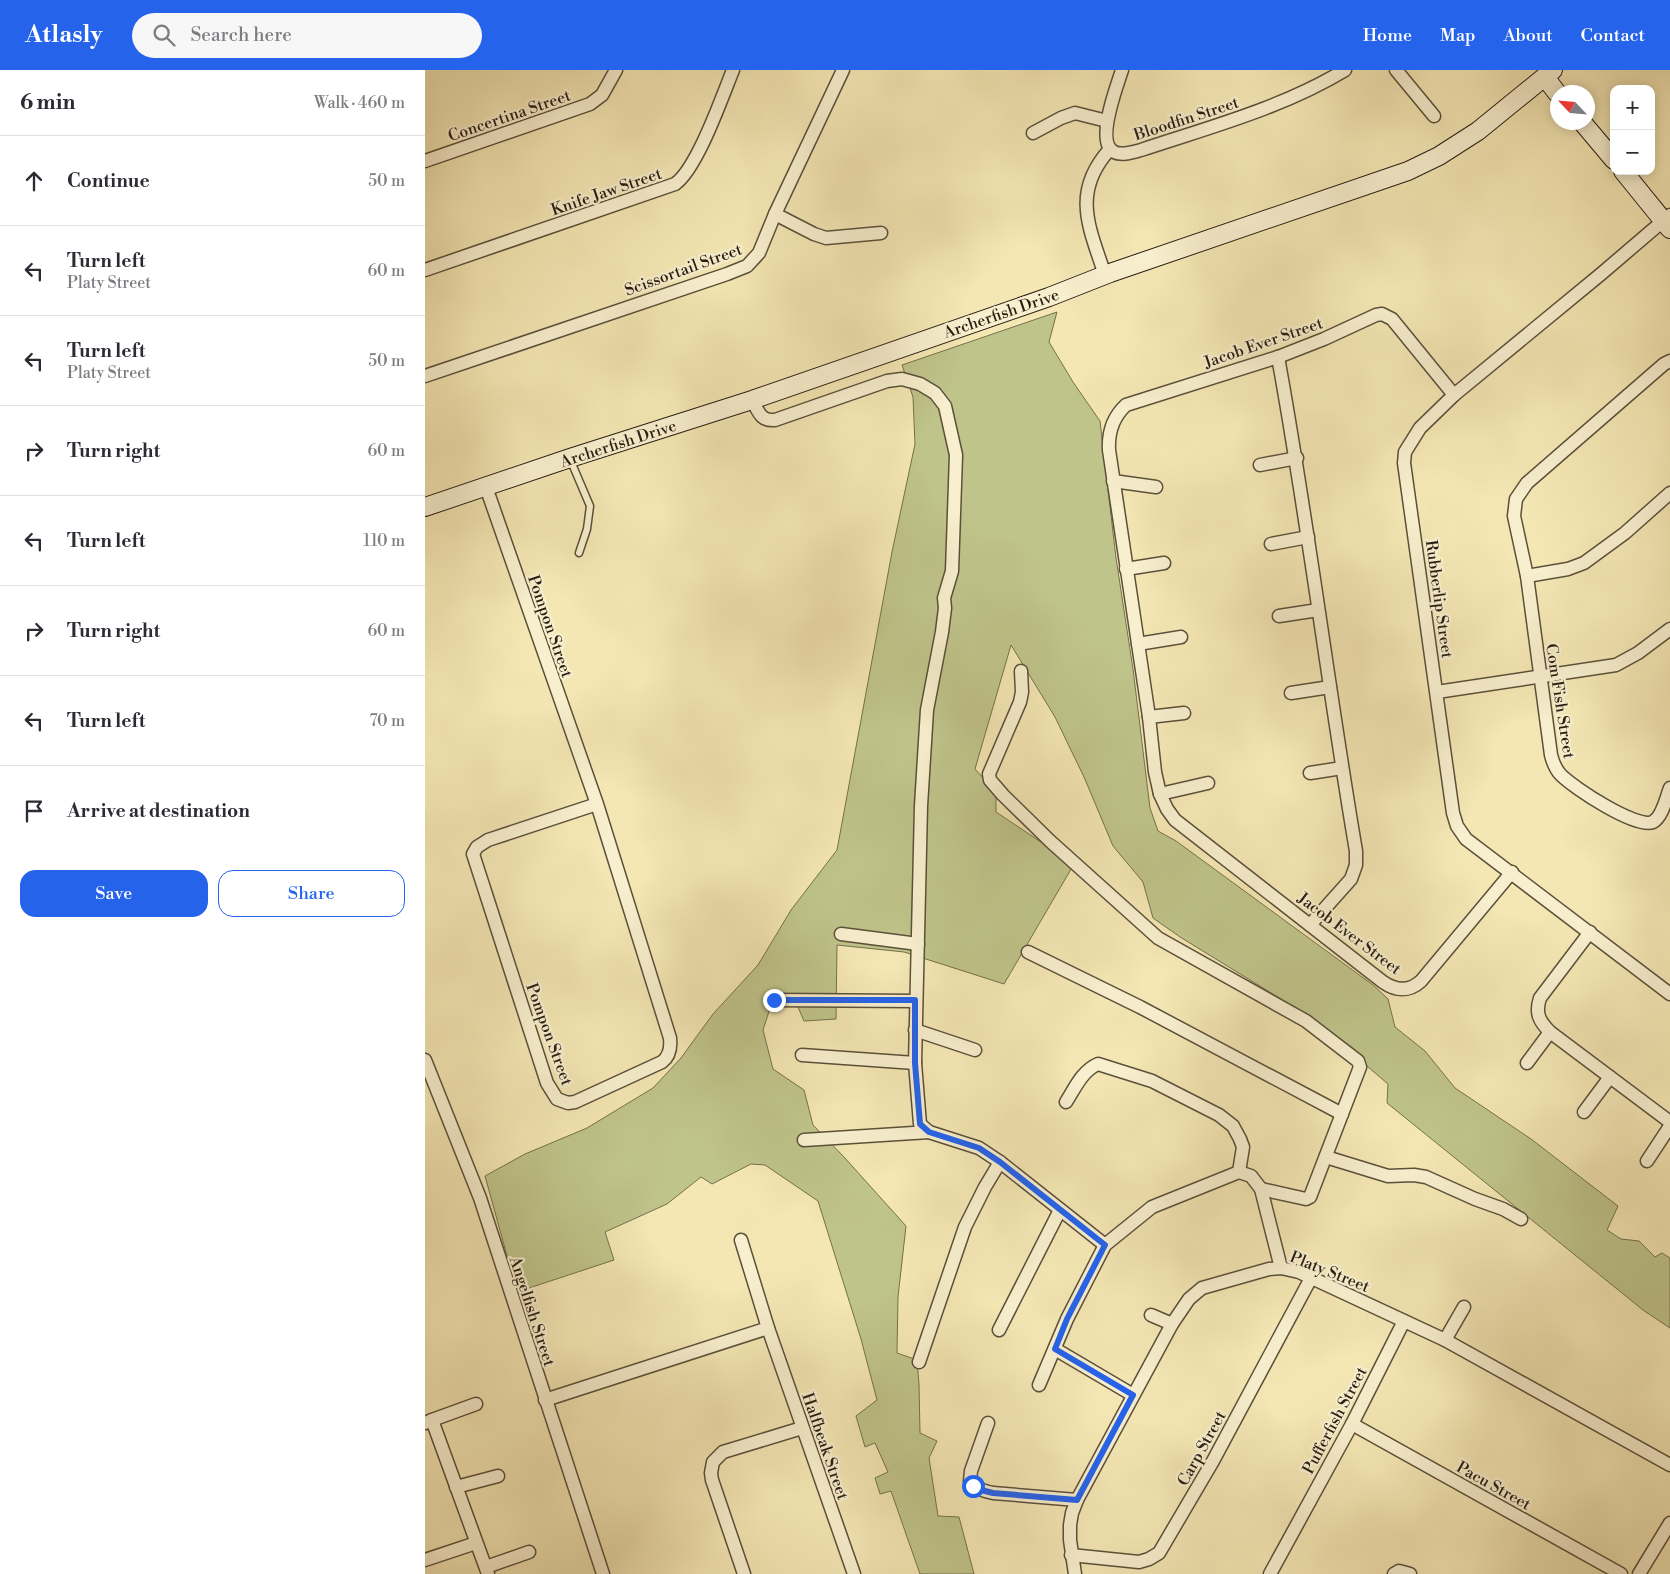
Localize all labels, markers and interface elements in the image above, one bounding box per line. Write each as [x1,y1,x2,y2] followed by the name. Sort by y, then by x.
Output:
[132,13,482,58] search box
[25,20,102,50] text: Atlasly
[150,21,178,49] icon: search
[190,23,292,47] text: Search here
[1363,24,1412,47] text: Home
[1440,24,1476,47] text: Map
[1504,24,1553,47] text: About
[1581,24,1645,47] text: Contact
[445,85,574,146] street label: Concertina Street
[1550,85,1595,130] north arrow
[1610,85,1655,175] map controls
[1610,85,1655,130] button: +
[20,90,75,116] text: 6 min
[1130,92,1242,146] street label: Bloodfin Street
[314,93,405,113] text: Walk · 460 m
[1610,130,1655,175] button: −
[548,164,665,220] street label: Knife Jaw Street
[20,167,48,195] icon: ahead
[67,169,150,193] text: Continue
[368,171,405,191] text: 50 m
[622,239,745,300] street label: Scissortail Street
[67,249,146,273] text: Turn left
[20,257,48,285] icon: left
[367,261,405,281] text: 60 m
[67,273,151,293] text: Platy Street
[940,285,1062,343] street label: Archerfish Drive
[1200,313,1326,373] street label: Jacob Ever Street
[67,339,146,363] text: Turn left
[20,347,48,375] icon: left
[368,351,405,371] text: 50 m
[67,363,151,383] text: Platy Street
[557,416,679,472] street label: Archerfish Drive
[20,437,48,465] icon: right
[67,439,160,463] text: Turn right
[367,441,405,461] text: 60 m
[20,527,48,555] icon: left
[67,529,146,553] text: Turn left
[363,531,405,551] text: 110 m
[1421,539,1457,660] street label: Rubberlip Street
[523,572,577,681] street label: Pompon Street
[20,617,48,645] icon: right
[67,619,160,643] text: Turn right
[367,621,405,641] text: 60 m
[1541,642,1579,760] street label: Com Fish Street
[20,707,48,735] icon: left
[67,709,146,733] text: Turn left
[369,711,405,731] text: 70 m
[20,797,48,825] icon: arrive
[67,799,250,823] text: Arrive at destination
[20,870,208,917] button: Save
[218,870,405,917] button: Share
[1293,888,1405,979] street label: Jacob Ever Street
[521,980,577,1088] street label: Pompon Street
[763,989,786,1012] route end
[1287,1247,1373,1297] street label: Platy Street
[505,1253,559,1369] street label: Angelfish Street
[1298,1363,1372,1478] street label: Pufferfish Street
[797,1390,853,1503] street label: Halfbeak Street
[1173,1407,1231,1489] street label: Carp Street
[1453,1457,1535,1515] street label: Pacu Street
[962,1475,985,1498] route start

